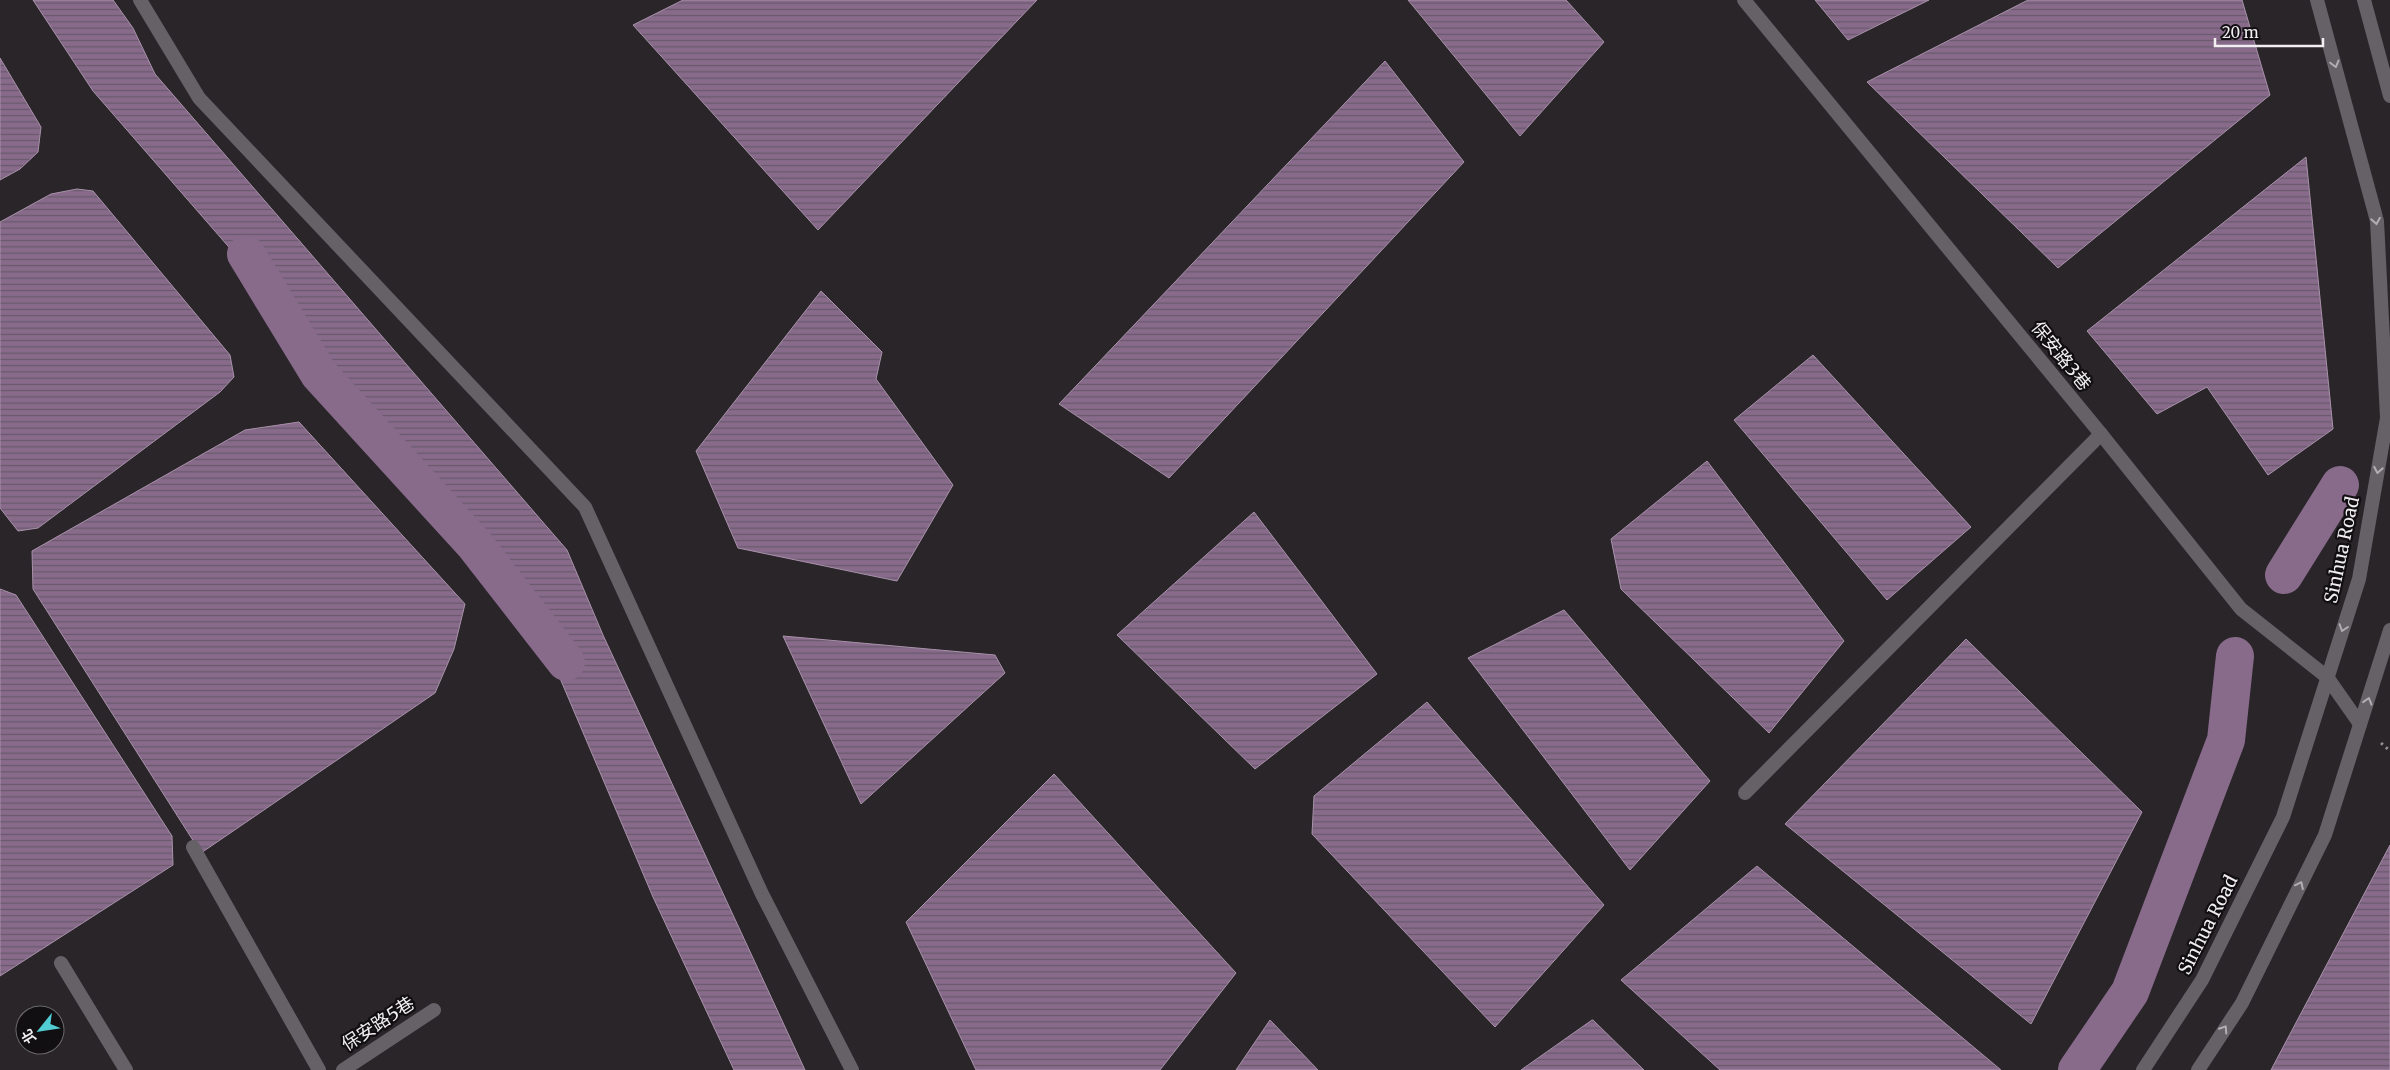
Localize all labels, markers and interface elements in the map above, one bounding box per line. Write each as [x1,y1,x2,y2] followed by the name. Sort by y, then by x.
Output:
[2215,15,2322,47] scale bar
[2222,23,2259,42] text: 20 m
[2329,59,2339,68] one-way arrow
[2370,217,2380,225] one-way arrow
[2027,316,2096,395] street label: 保安路3巷
[2373,465,2383,474] one-way arrow
[2319,494,2364,605] street label: Sinhua Road
[2339,624,2349,632] one-way arrow
[2362,697,2372,705] one-way arrow
[2173,871,2243,978] street label: Sinhua Road
[2294,882,2304,891] one-way arrow
[337,991,419,1056] street label: 保安路5巷
[15,1005,65,1055] north arrow
[17,1026,40,1047] text: 北
[2218,1026,2227,1035] one-way arrow

